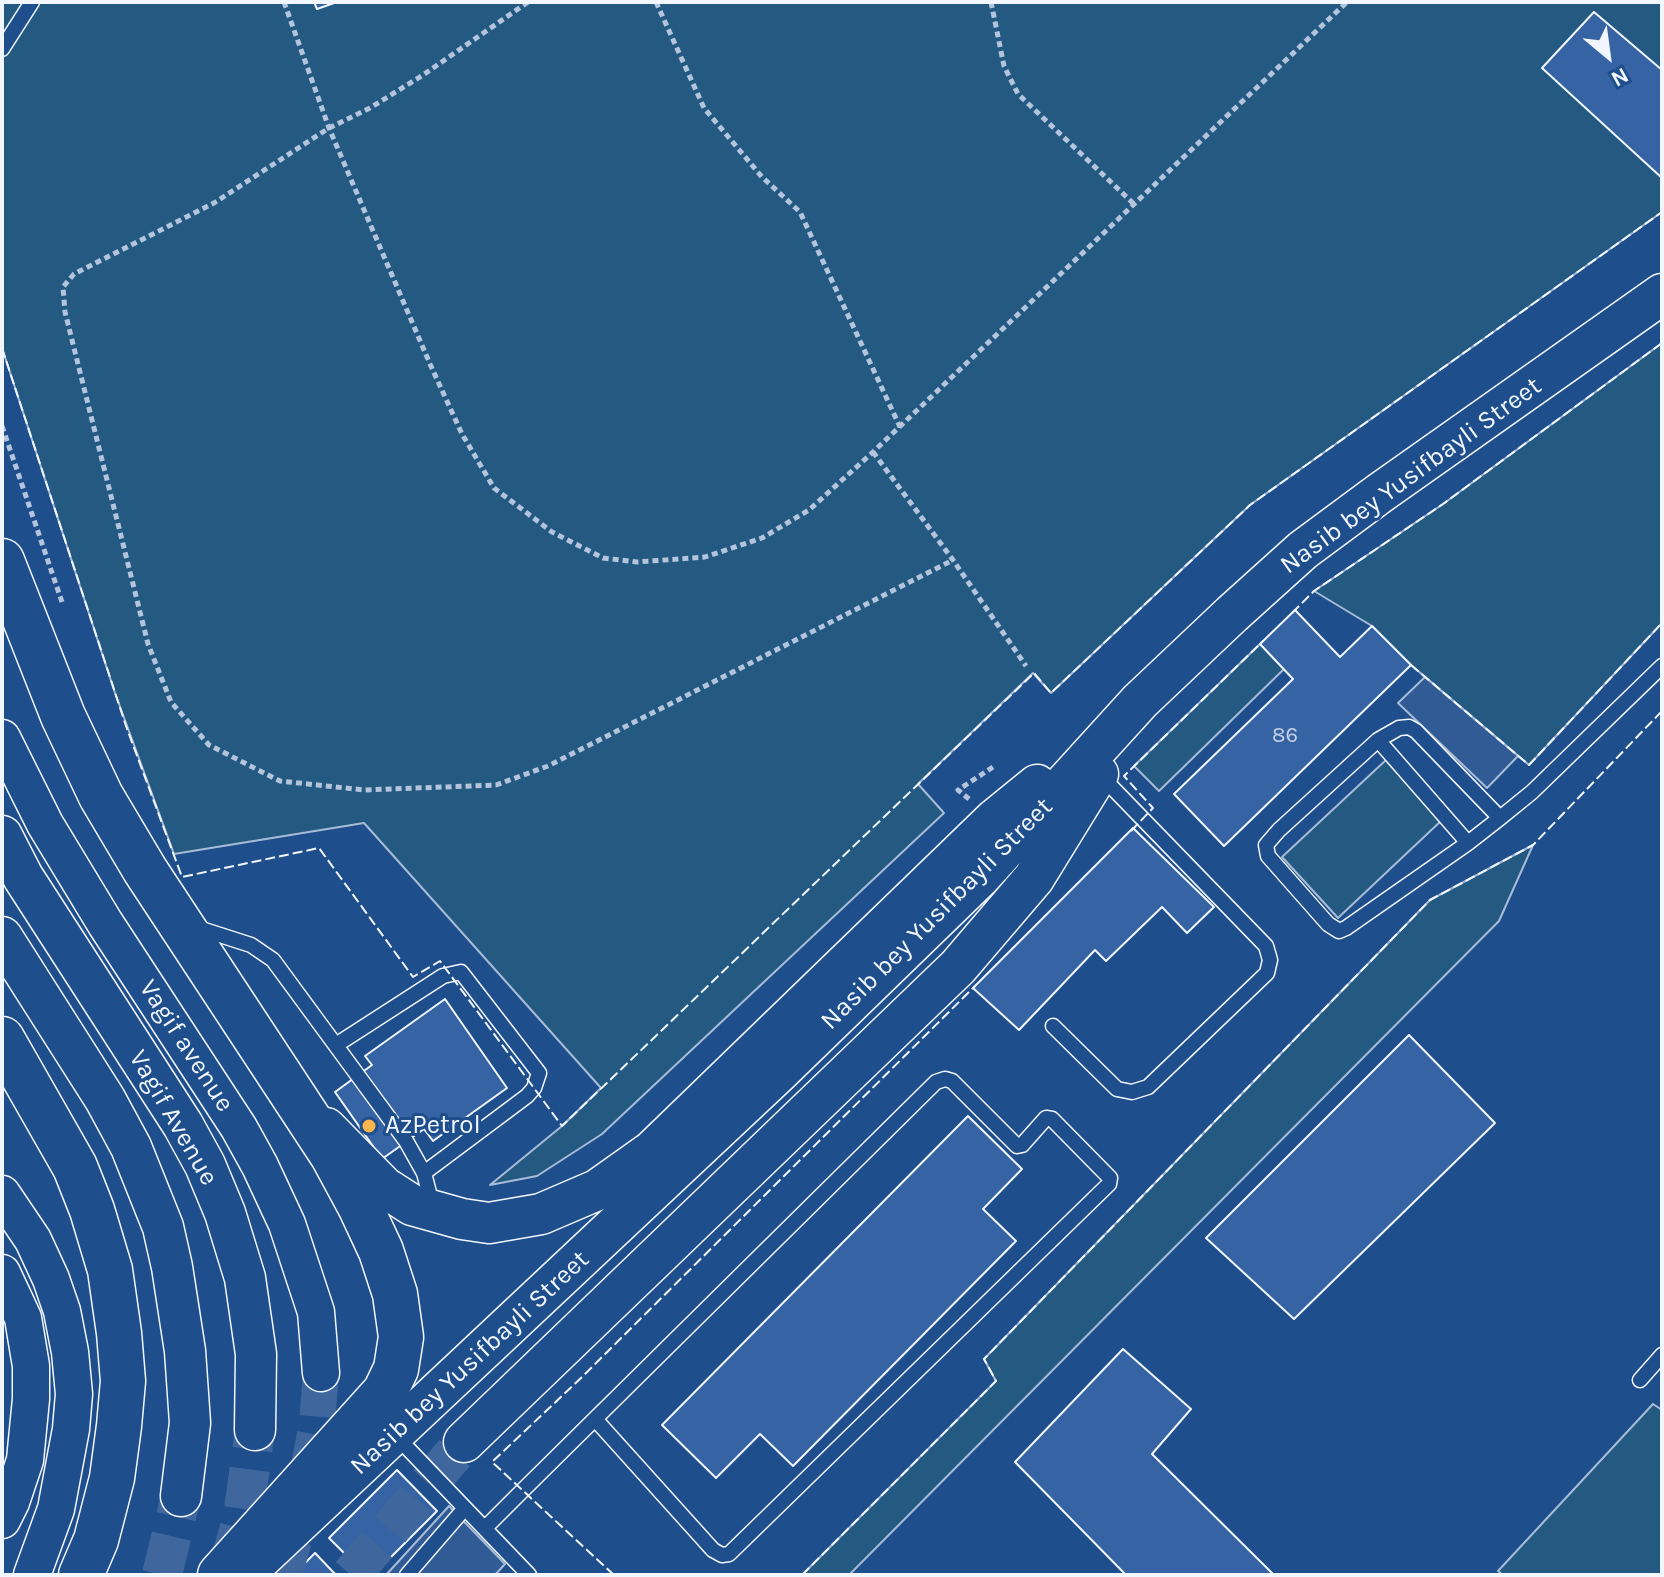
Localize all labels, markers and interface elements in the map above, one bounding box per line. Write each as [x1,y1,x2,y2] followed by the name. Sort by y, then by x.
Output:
[1568,16,1648,96] north arrow
[1606,62,1633,92] text: N
[1274,371,1548,581] street label: Nasib bey Yusifbayli Street
[1272,723,1298,749] house number: 86
[815,792,1059,1036] street label: Nasib bey Yusifbayli Street
[132,974,240,1118] street label: Vagif avenue
[122,1045,224,1191] street label: Vagif Avenue
[385,1110,481,1142] place label: AzPetrol
[360,1117,378,1135] marker: AzPetrol
[344,1244,596,1482] street label: Nasib bey Yusifbayli Street

